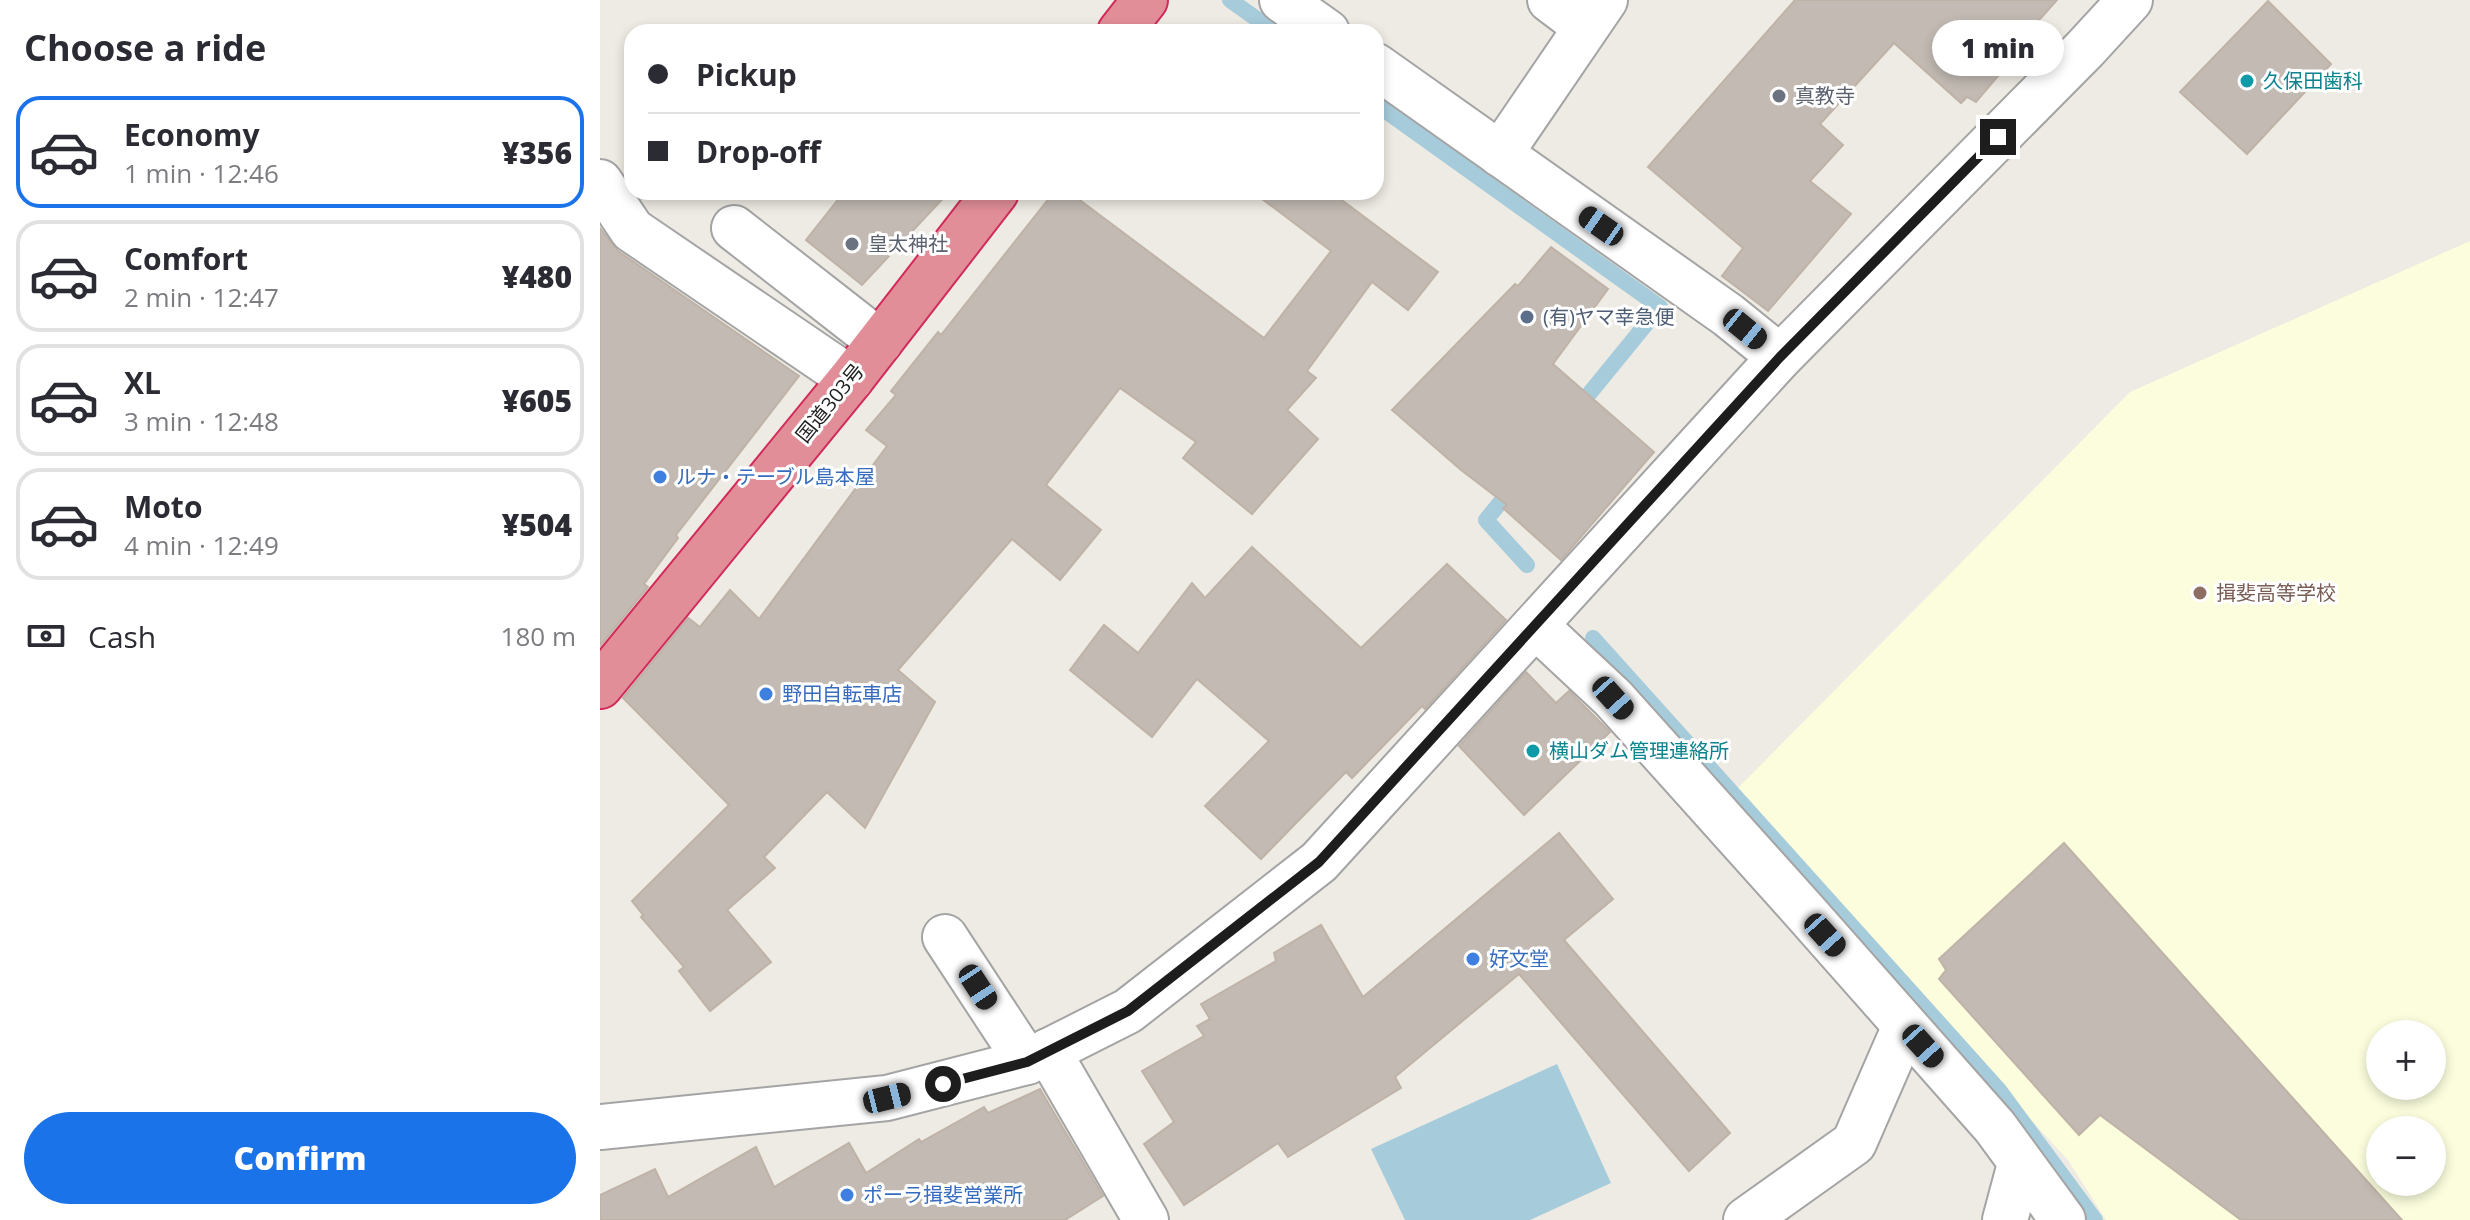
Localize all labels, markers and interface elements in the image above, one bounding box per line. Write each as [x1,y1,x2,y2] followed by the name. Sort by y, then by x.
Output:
[1932,21,2064,77] callout: 1 min
[24,23,266,72] text: Choose a ride
[1961,30,2035,66] text: 1 min
[696,54,797,95] text: Pickup
[2263,67,2363,94] place label: 久保田歯科
[2238,72,2256,90] marker: 久保田歯科
[1795,82,1855,109] place label: 真教寺
[1770,87,1788,105] marker: 真教寺
[124,114,260,155] text: Economy
[28,116,100,188] icon: car
[1980,119,2016,155] route end
[696,131,821,172] text: Drop-off
[502,132,572,173] text: ¥356
[124,155,279,191] text: 1 min · 12:46
[1574,202,1628,250] car
[868,230,948,257] place label: 皇太神社
[843,235,861,253] marker: 皇太神社
[124,238,248,279] text: Comfort
[28,240,100,312] icon: car
[502,256,572,297] text: ¥480
[124,279,279,315] text: 2 min · 12:47
[1543,303,1675,330] place label: (有)ヤマ幸急便
[1719,305,1771,353] car
[1518,308,1536,326] marker: (有)ヤマ幸急便
[789,358,870,448] street label: 国道303号
[124,362,161,403] text: XL
[28,364,100,436] icon: car
[502,380,572,421] text: ¥605
[124,403,279,439] text: 3 min · 12:48
[676,463,875,490] place label: ルナ・テーブル島本屋
[651,468,669,486] marker: ルナ・テーブル島本屋
[124,486,202,527] text: Moto
[28,488,100,560] icon: car
[502,504,572,545] text: ¥504
[124,527,279,563] text: 4 min · 12:49
[2216,579,2336,606] place label: 揖斐高等学校
[2191,584,2209,602] marker: 揖斐高等学校
[24,614,68,658] icon: cash
[88,616,156,657] text: Cash
[501,618,576,654] text: 180 m
[1588,672,1638,724] car
[782,680,902,707] place label: 野田自転車店
[757,685,775,703] marker: 野田自転車店
[1549,737,1729,764] place label: 横山ダム管理連絡所
[1524,742,1542,760] marker: 横山ダム管理連絡所
[1800,909,1850,961] car
[1489,945,1549,972] place label: 好文堂
[1464,950,1482,968] marker: 好文堂
[955,960,1001,1014] car
[1898,1020,1948,1072] car
[2366,1020,2446,1196] map controls
[2366,1020,2446,1100] button: +
[925,1066,961,1102] route start
[861,1081,913,1115] car
[24,1112,576,1204] button: Confirm
[2366,1116,2446,1196] button: −
[863,1181,1023,1208] place label: ポーラ揖斐営業所
[838,1186,856,1204] marker: ポーラ揖斐営業所

